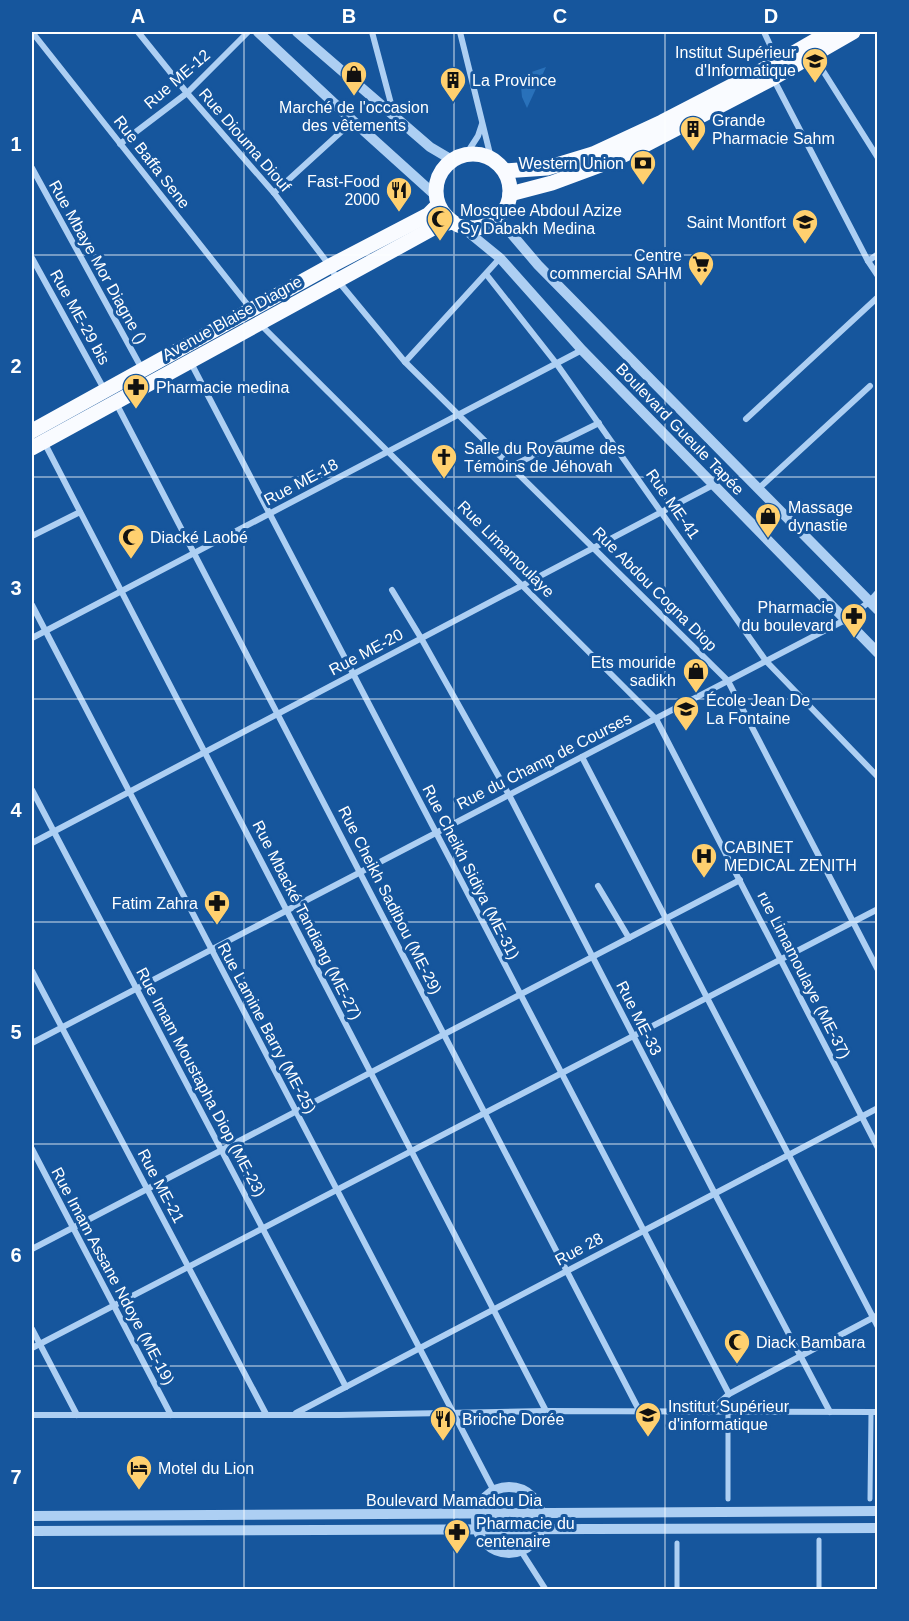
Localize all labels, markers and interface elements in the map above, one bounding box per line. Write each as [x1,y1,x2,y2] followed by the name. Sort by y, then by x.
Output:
[131,5,145,27] text: A
[342,5,356,27] text: B
[553,5,567,27] text: C
[764,5,778,27] text: D
[675,44,797,79] place label: Institut Supérieur d'Informatique
[141,46,213,112] street label: Rue ME-12
[800,46,830,84] school or university icon: Institut Supérieur d'Informatique
[339,59,369,97] shop icon: Marché de l'occasion des vêtements
[438,65,468,103] building icon: La Province
[472,72,557,89] place label: La Province
[196,85,295,195] street label: Rue Diouma Diouf
[279,99,429,134] place label: Marché de l'occasion des vêtements
[111,112,193,212] street label: Rue Baffa Sene
[712,112,835,147] place label: Grande Pharmacie Sahm
[678,114,708,152] building icon: Grande Pharmacie Sahm
[10,133,22,155] text: 1
[628,148,658,186] bank icon: Western Union
[518,155,624,172] place label: Western Union
[307,173,380,208] place label: Fast-Food 2000
[384,175,414,213] restaurant icon: Fast-Food 2000
[46,177,150,347] street label: Rue Mbaye Mor Diagne ()
[460,202,622,237] place label: Mosquee Abdoul Azize Sy Dabakh Medina
[425,204,455,242] mosque icon: Mosquee Abdoul Azize Sy Dabakh Medina
[790,207,820,245] school or university icon: Saint Montfort
[686,214,787,231] place label: Saint Montfort
[550,247,682,282] place label: Centre commercial SAHM
[686,249,716,287] supermarket icon: Centre commercial SAHM
[47,267,113,367] street label: Rue ME-29 bis
[159,272,305,364] street label: Avenue Blaise Diagne
[10,355,22,377] text: 2
[613,360,747,498] street label: Boulevard Gueule Tapée
[121,372,151,410] pharmacy icon: Pharmacie medina
[156,379,290,396] place label: Pharmacie medina
[464,440,625,475] place label: Salle du Royaume des Témoins de Jéhovah
[429,442,459,480] church icon: Salle du Royaume des Témoins de Jéhovah
[261,455,341,509] street label: Rue ME-18
[643,466,703,542] street label: Rue ME-41
[454,497,558,601] street label: Rue Limamoulaye
[788,499,853,534] place label: Massage dynastie
[753,501,783,539] shop icon: Massage dynastie
[116,522,146,560] mosque icon: Diacké Laobé
[590,524,721,655] street label: Rue Abdou Cogna Diop
[150,529,248,546] place label: Diacké Laobé
[10,577,22,599] text: 3
[741,599,834,634] place label: Pharmacie du boulevard
[839,601,869,639] pharmacy icon: Pharmacie du boulevard
[326,625,406,679] street label: Rue ME-20
[591,654,676,689] place label: Ets mouride sadikh
[681,656,711,694] shop icon: Ets mouride sadikh
[706,691,810,727] place label: École Jean De La Fontaine
[671,694,701,732] school or university icon: École Jean De La Fontaine
[454,709,634,813] street label: Rue du Champ de Courses
[419,782,523,962] street label: Rue Cheikh Sidiya (ME-31)
[10,799,22,821] text: 4
[335,803,445,997] street label: Rue Cheikh Sadibou (ME-29)
[249,818,365,1022] street label: Rue Mbacké Tandiang (ME-27)
[724,839,857,874] place label: CABINET MEDICAL ZENITH
[689,841,719,879] hospital icon: CABINET MEDICAL ZENITH
[202,888,232,926] pharmacy icon: Fatim Zahra
[754,889,854,1061] street label: rue Limamoulaye (ME-37)
[112,895,198,912] place label: Fatim Zahra
[215,940,319,1116] street label: Rue Lamine Barry (ME-25)
[133,965,269,1199] street label: Rue Imam Moustapha Diop (ME-23)
[613,978,665,1058] street label: Rue ME-33
[10,1021,22,1043] text: 5
[134,1146,188,1226] street label: Rue ME-21
[48,1164,178,1388] street label: Rue Imam Assane Ndoye (ME-19)
[552,1229,606,1269] street label: Rue 28
[10,1244,22,1266] text: 6
[722,1327,752,1365] mosque icon: Diack Bambara
[756,1334,865,1351] place label: Diack Bambara
[668,1398,790,1433] place label: Institut Supérieur d'informatique
[633,1400,663,1438] school or university icon: Institut Supérieur d'informatique
[428,1404,458,1442] restaurant icon: Brioche Dorée
[462,1411,564,1428] place label: Brioche Dorée
[124,1453,154,1491] hotel icon: Motel du Lion
[158,1460,254,1477] place label: Motel du Lion
[10,1466,22,1488] text: 7
[366,1492,542,1509] street label: Boulevard Mamadou Dia
[476,1515,575,1550] place label: Pharmacie du centenaire
[442,1517,472,1555] pharmacy icon: Pharmacie du centenaire

